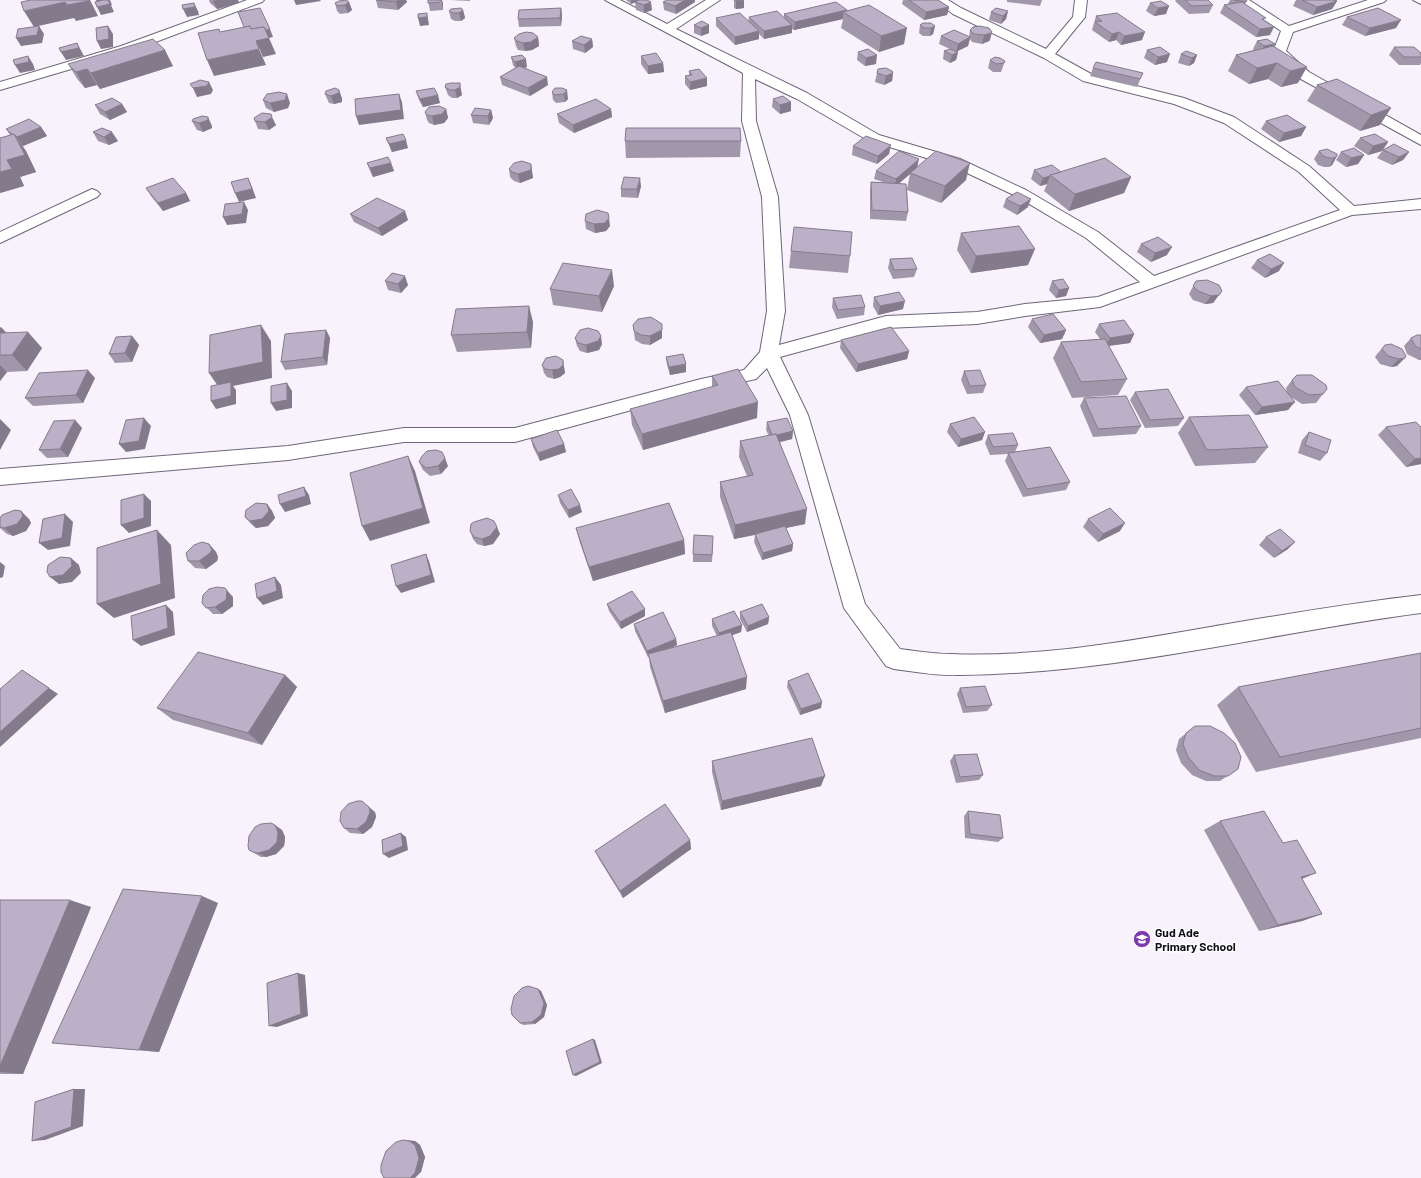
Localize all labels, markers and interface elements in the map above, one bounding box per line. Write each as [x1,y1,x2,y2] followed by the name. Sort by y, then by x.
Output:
[1155,925,1236,953] place label: Gud Ade Primary School
[1132,929,1152,949] school or university icon: Gud Ade Primary School

